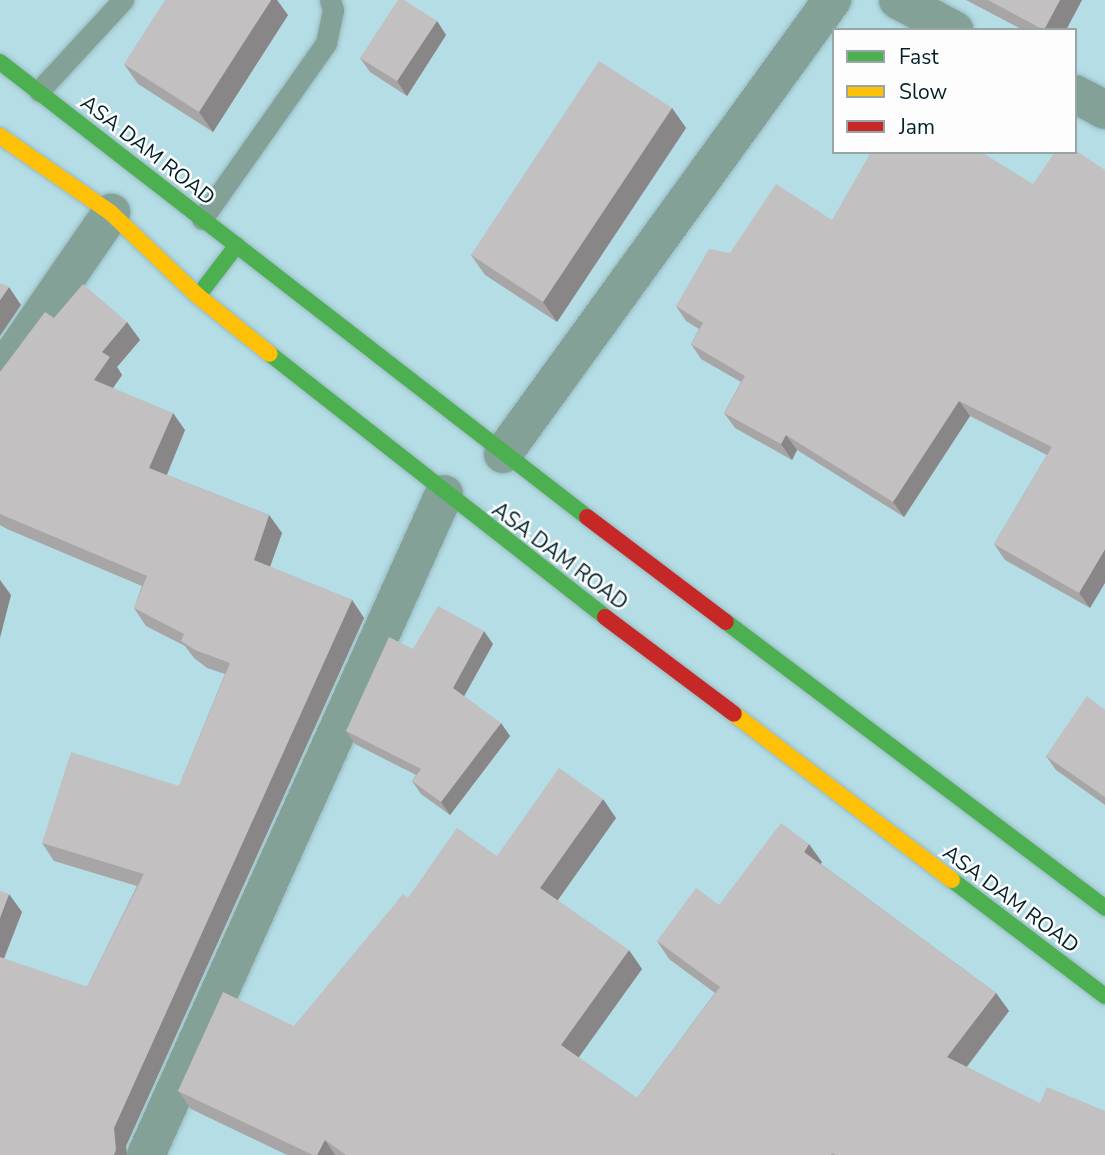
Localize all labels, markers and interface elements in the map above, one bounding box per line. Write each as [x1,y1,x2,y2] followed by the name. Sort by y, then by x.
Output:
[832,28,1077,154] legend
[899,43,939,71] text: Fast
[899,78,947,106] text: Slow
[76,90,220,210] street label: ASA DAM ROAD
[899,113,935,141] text: Jam
[487,497,633,615] street label: ASA DAM ROAD
[938,840,1084,958] street label: ASA DAM ROAD

